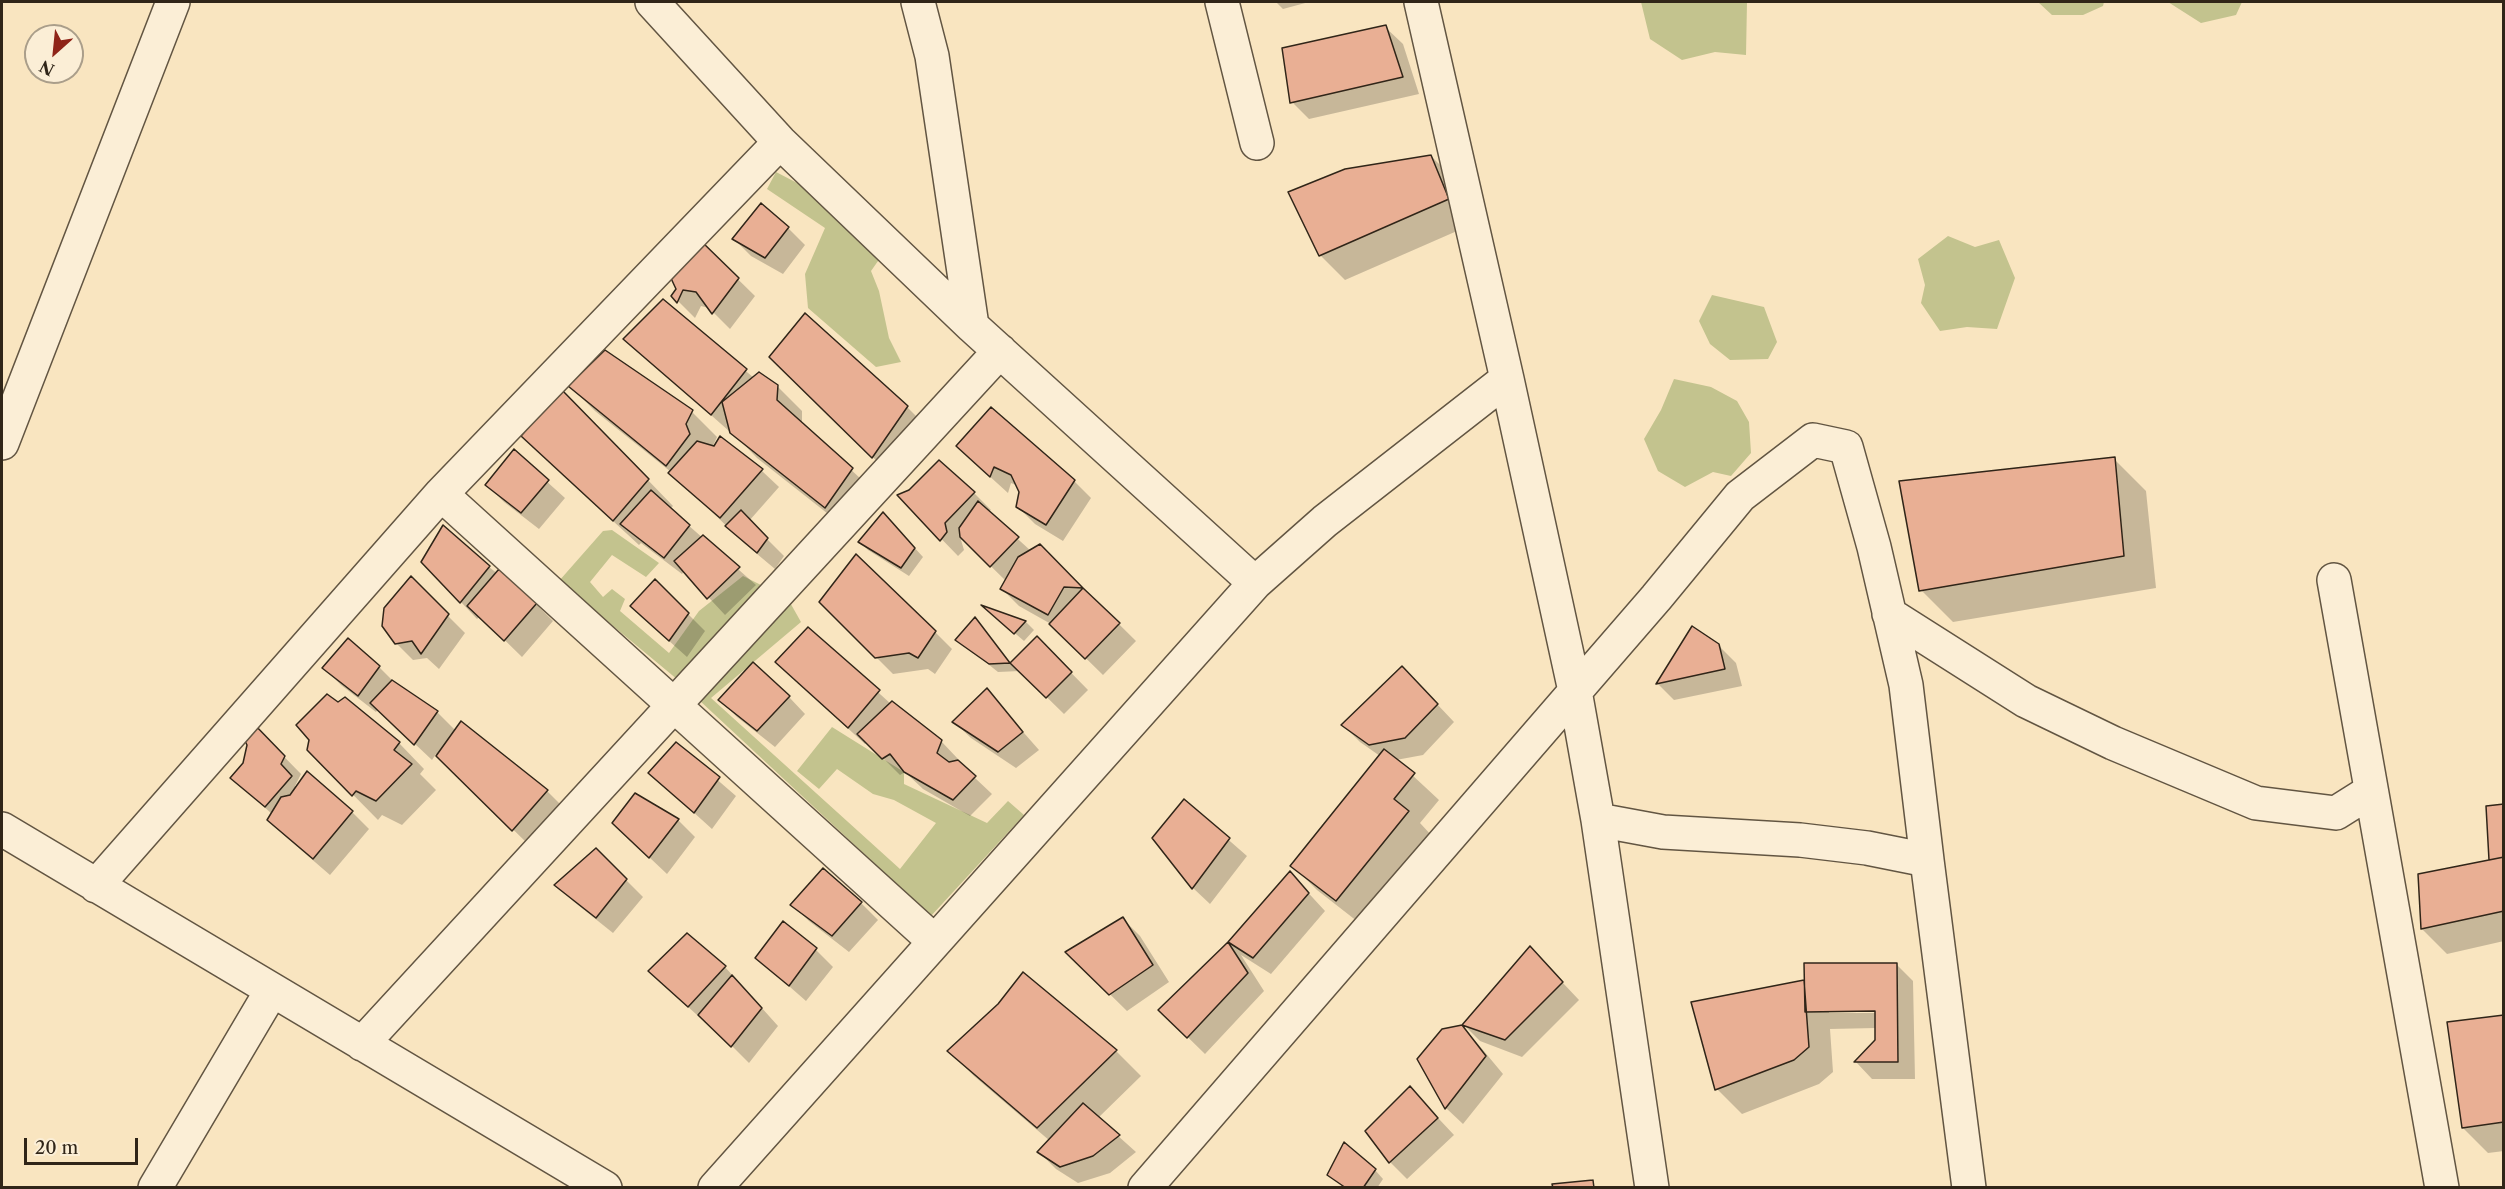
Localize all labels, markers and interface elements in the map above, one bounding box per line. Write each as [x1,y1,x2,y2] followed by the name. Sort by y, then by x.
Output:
[24,24,84,84] north arrow
[36,56,57,80] text: N
[27,1126,141,1164] scale bar
[35,1137,78,1159] text: 20 m

